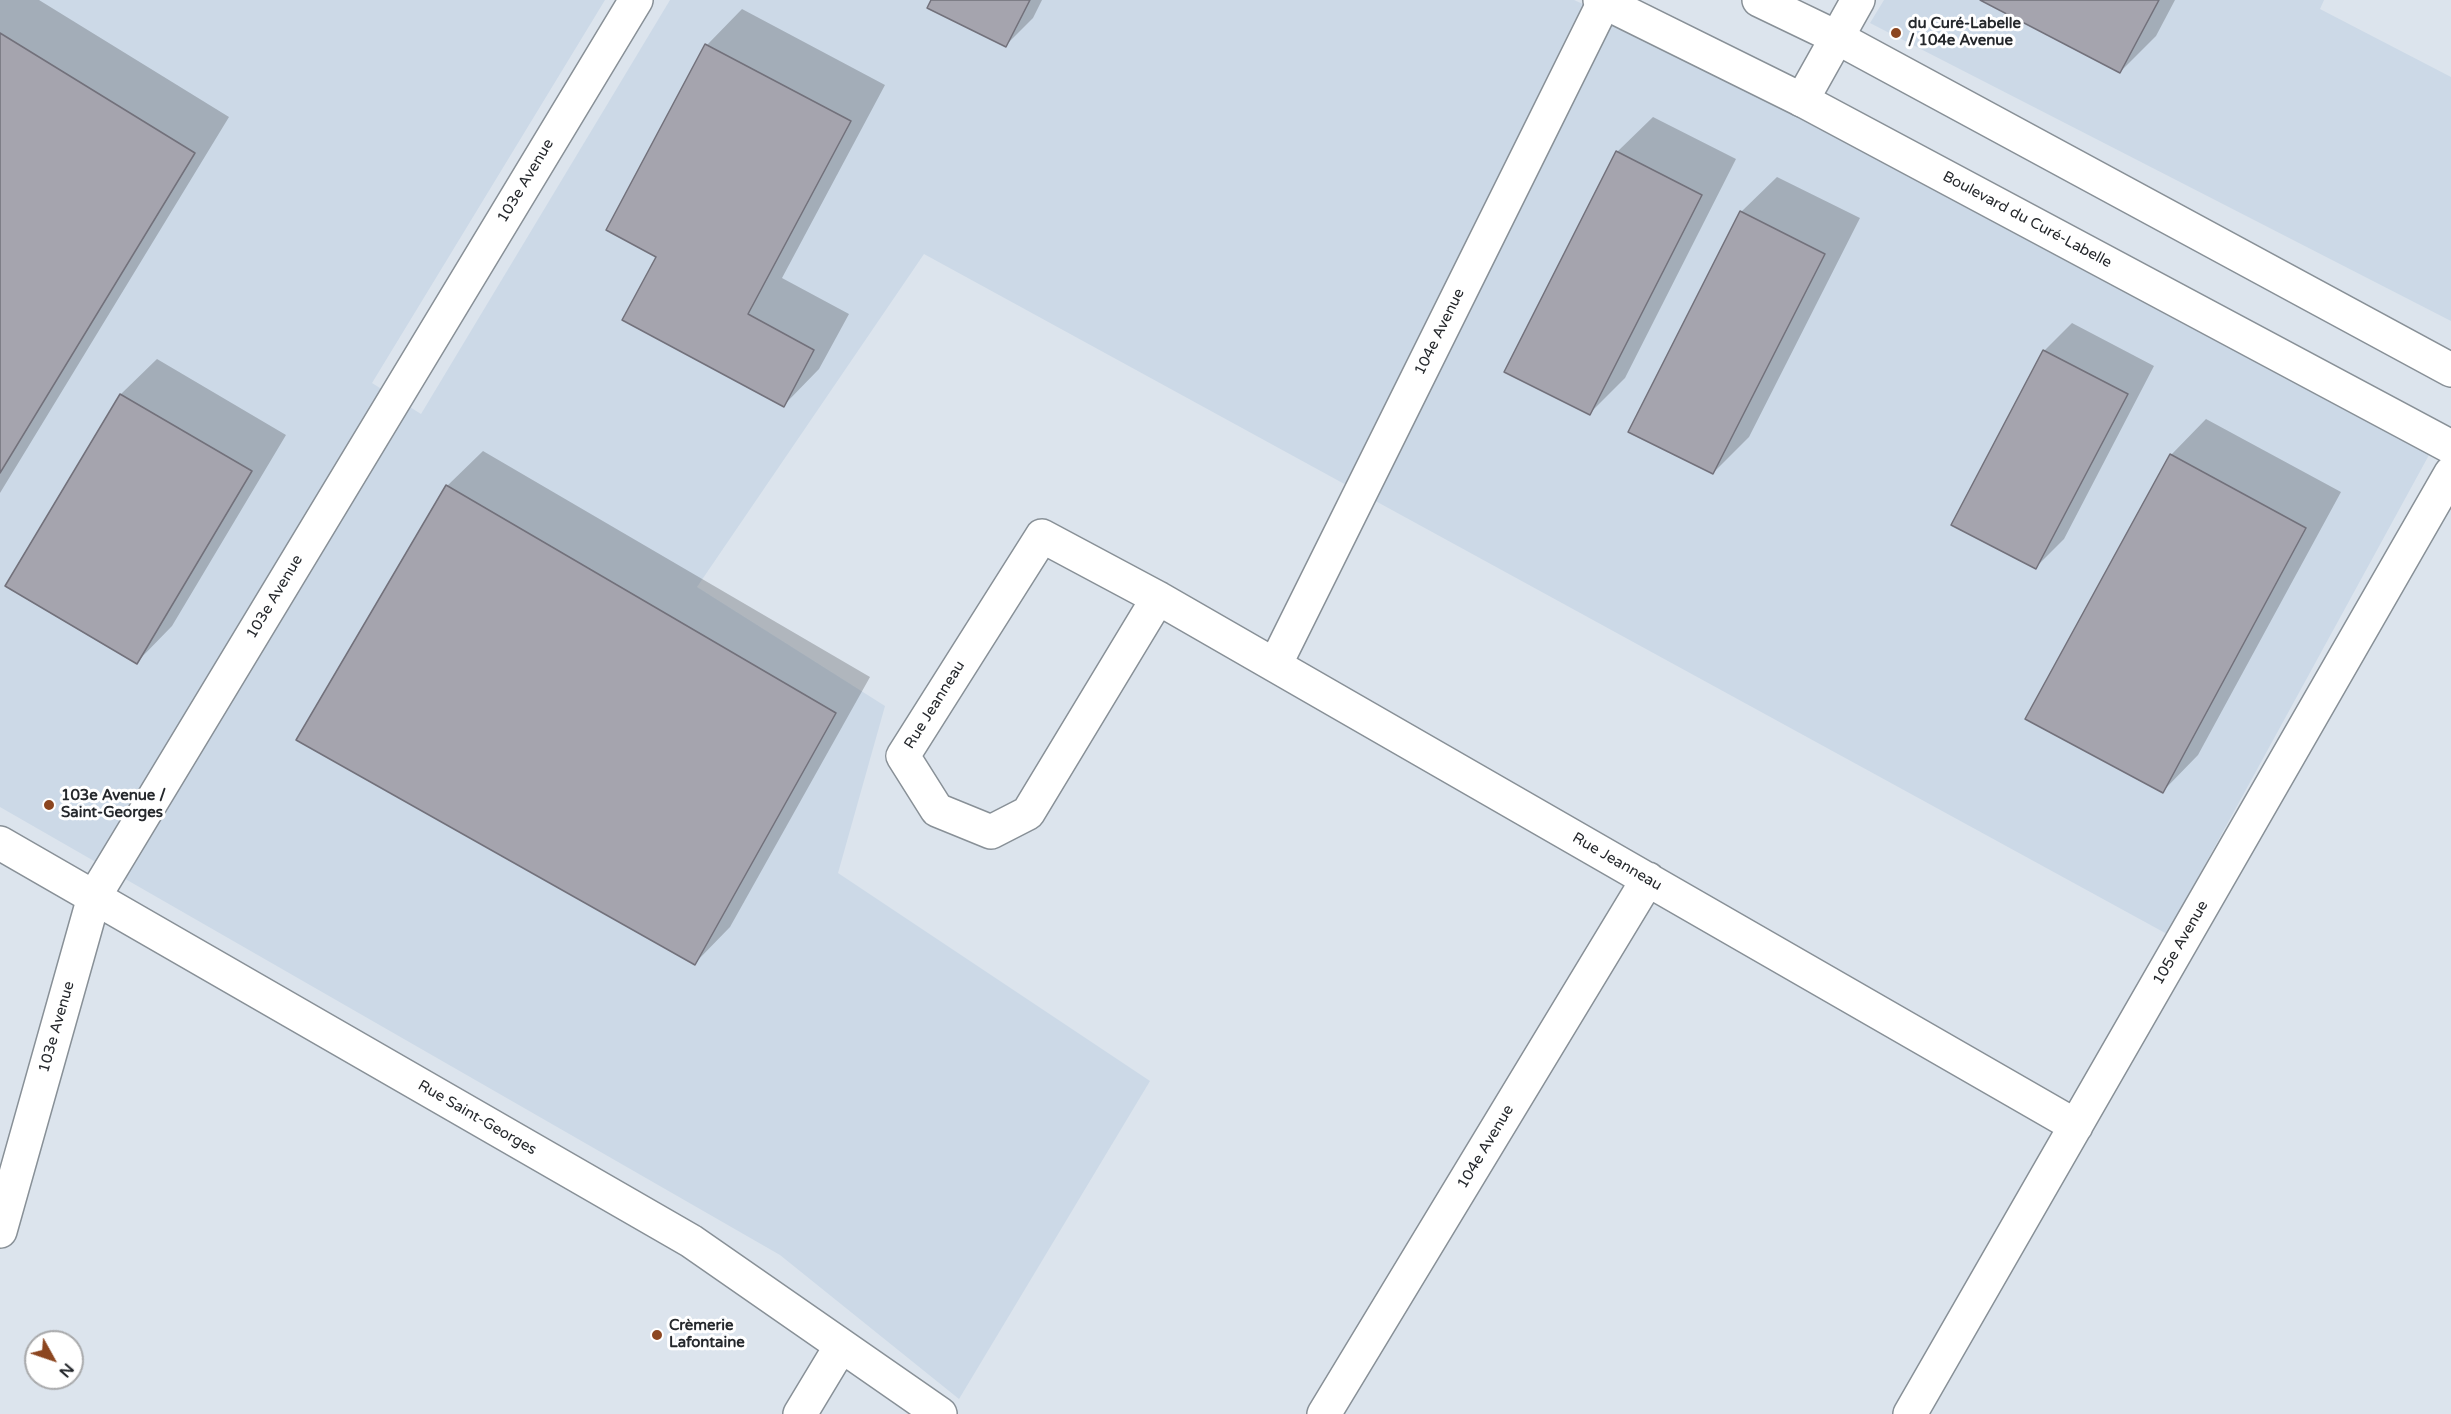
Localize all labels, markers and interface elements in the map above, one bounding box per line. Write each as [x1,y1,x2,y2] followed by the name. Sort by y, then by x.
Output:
[1908,15,2021,50] place label: du Curé-Labelle / 104e Avenue
[1889,26,1903,40] marker: du Curé-Labelle / 104e Avenue
[494,136,558,226] street label: 103e Avenue
[1939,168,2115,272] street label: Boulevard du Curé-Labelle
[1411,286,1469,378] street label: 104e Avenue
[243,552,307,642] street label: 103e Avenue
[901,658,969,752] street label: Rue Jeanneau
[61,787,166,822] place label: 103e Avenue / Saint-Georges
[42,798,56,812] marker: 103e Avenue / Saint-Georges
[1569,829,1665,895] street label: Rue Jeanneau
[2150,898,2212,988] street label: 105e Avenue
[35,979,79,1075] street label: 103e Avenue
[414,1077,540,1159] street label: Rue Saint-Georges
[1454,1102,1518,1192] street label: 104e Avenue
[669,1317,745,1352] place label: Crèmerie Lafontaine
[650,1328,664,1342] marker: Crèmerie Lafontaine
[24,1330,84,1390] north arrow
[54,1359,78,1382] text: N

